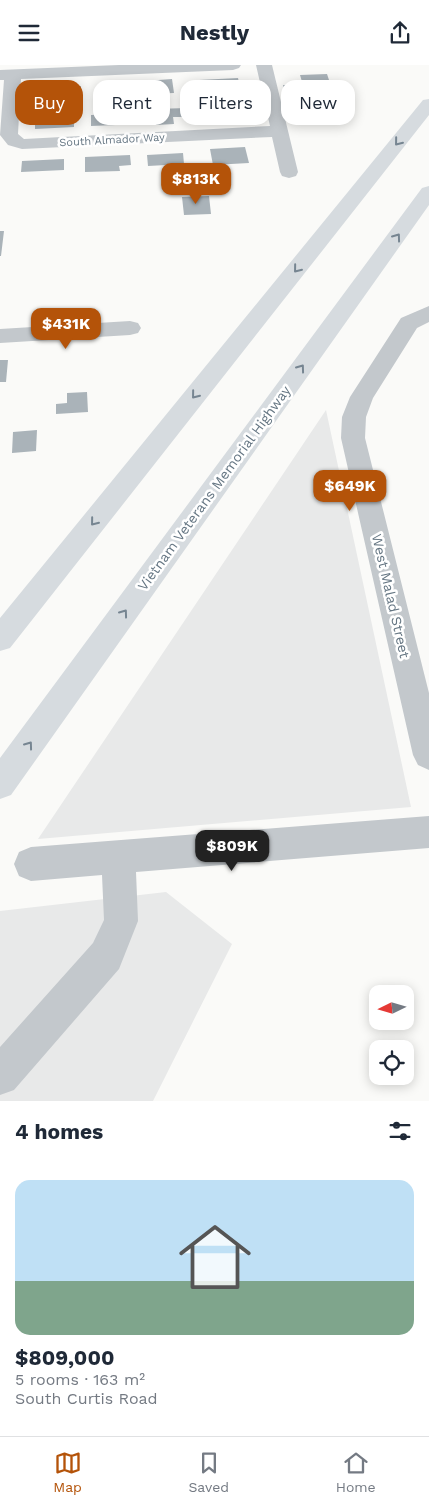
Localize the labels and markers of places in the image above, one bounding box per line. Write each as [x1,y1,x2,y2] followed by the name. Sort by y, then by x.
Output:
[161,163,231,205] pin: $813K
[31,307,101,350] pin: $431K
[315,469,385,512] pin: $649K
[197,829,267,872] pin: $809K

